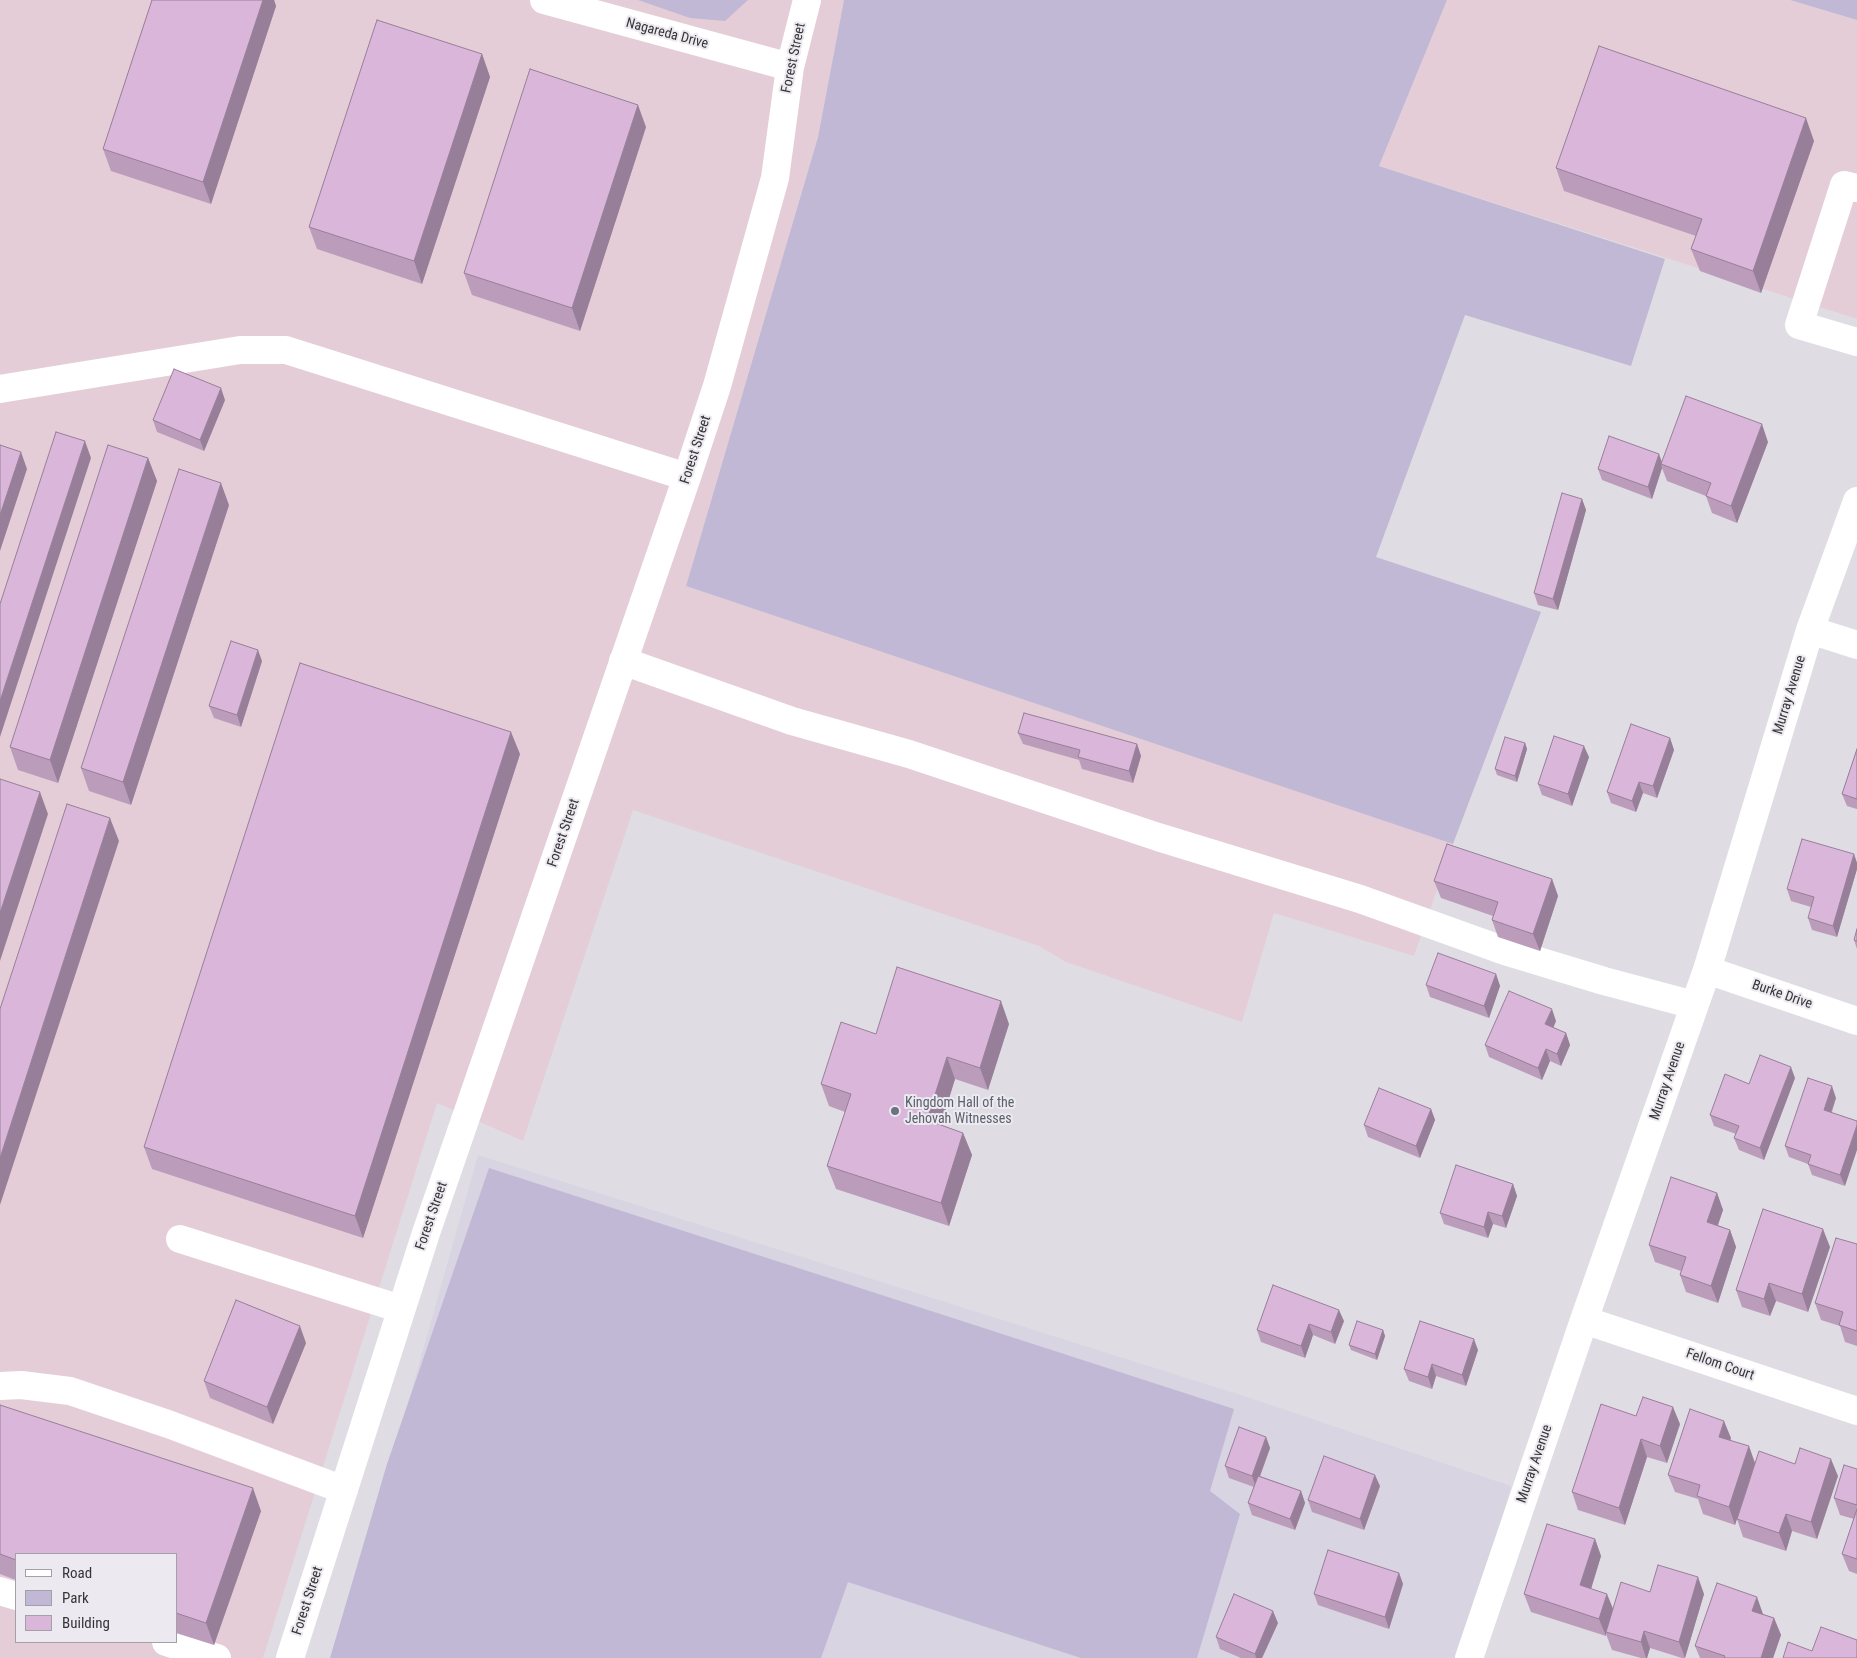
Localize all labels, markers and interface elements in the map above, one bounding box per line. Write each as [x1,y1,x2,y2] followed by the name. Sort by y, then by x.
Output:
[624,15,710,53] street label: Nagareda Drive
[778,22,810,94] street label: Forest Street
[677,414,715,486] street label: Forest Street
[1770,654,1810,736] street label: Murray Avenue
[545,797,583,869] street label: Forest Street
[1750,977,1814,1013] street label: Burke Drive
[1647,1040,1689,1122] street label: Murray Avenue
[905,1095,1014,1128] place label: Kingdom Hall of the Jehovah Witnesses
[889,1105,901,1117] marker: Kingdom Hall of the Jehovah Witnesses
[413,1180,451,1252] street label: Forest Street
[1684,1346,1756,1384] street label: Fellom Court
[1514,1423,1556,1505] street label: Murray Avenue
[15,1553,178,1643] legend
[62,1564,92,1582] text: Road
[289,1565,327,1637] street label: Forest Street
[62,1589,89,1607] text: Park
[62,1614,110,1632] text: Building

